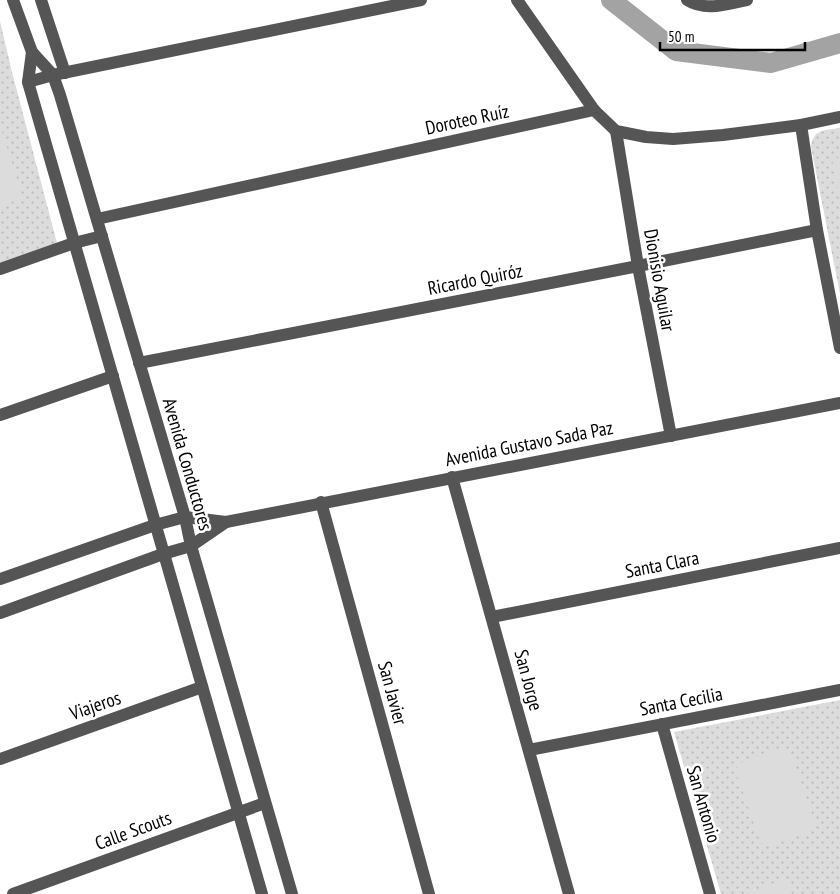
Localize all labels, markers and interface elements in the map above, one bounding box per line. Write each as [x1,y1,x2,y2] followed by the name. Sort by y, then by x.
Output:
[660,20,805,52] scale bar
[668,27,694,46] text: 50 m
[423,98,511,140] street label: Doroteo Ruíz
[639,227,681,334] street label: Dionisio Aguilar
[426,258,525,300] street label: Ricardo Quiróz
[158,395,218,533] street label: Avenida Conductores
[443,415,615,471] street label: Avenida Gustavo Sada Paz
[623,545,701,583] street label: Santa Clara
[509,647,549,713] street label: San Jorge
[373,659,413,728] street label: San Javier
[638,681,724,721] street label: Santa Cecilia
[65,685,124,725] street label: Viajeros
[682,763,726,845] street label: San Antonio
[92,805,174,855] street label: Calle Scouts

